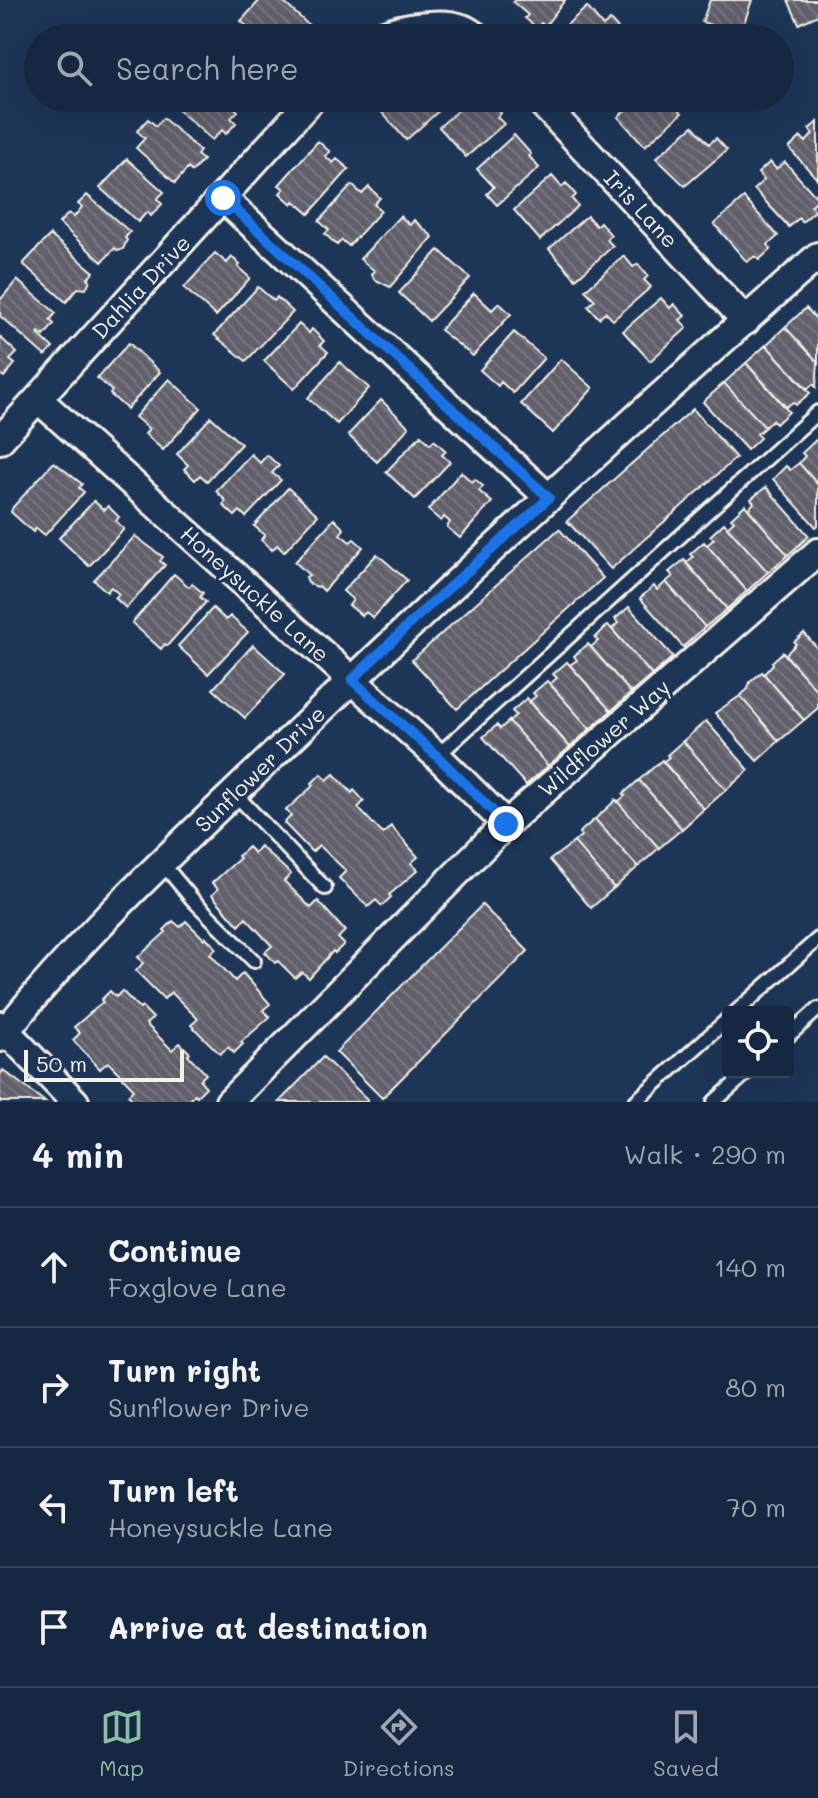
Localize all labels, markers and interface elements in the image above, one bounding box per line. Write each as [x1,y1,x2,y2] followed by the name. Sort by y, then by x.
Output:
[24,24,794,112] search box
[52,46,96,90] icon: search
[116,48,299,88] text: Search here
[598,164,685,254] street label: Iris Lane
[205,180,241,216] route start
[85,228,196,345] street label: Dahlia Drive
[175,519,336,668] street label: Honeysuckle Lane
[532,672,676,803] street label: Wildflower Way
[188,699,331,838] street label: Sunflower Drive
[488,806,524,842] route end
[722,1006,794,1078] map controls
[722,1006,794,1078] button: locate
[24,1046,184,1082] scale bar
[36,1049,87,1078] text: 50 m
[32,1132,124,1177] text: 4 min
[624,1137,786,1171] text: Walk · 290 m
[108,1230,241,1270] text: Continue
[32,1245,76,1289] icon: ahead
[714,1250,786,1284] text: 140 m
[108,1270,287,1304] text: Foxglove Lane
[108,1350,261,1390] text: Turn right
[32,1365,76,1409] icon: right
[725,1370,786,1404] text: 80 m
[108,1390,310,1424] text: Sunflower Drive
[108,1470,239,1510] text: Turn left
[32,1485,76,1529] icon: left
[726,1490,786,1524] text: 70 m
[108,1510,333,1544] text: Honeysuckle Lane
[32,1605,76,1649] icon: arrive
[108,1607,428,1647] text: Arrive at destination
[99,1705,144,1782] tab: Map
[343,1705,455,1782] tab: Directions
[653,1705,719,1782] tab: Saved

